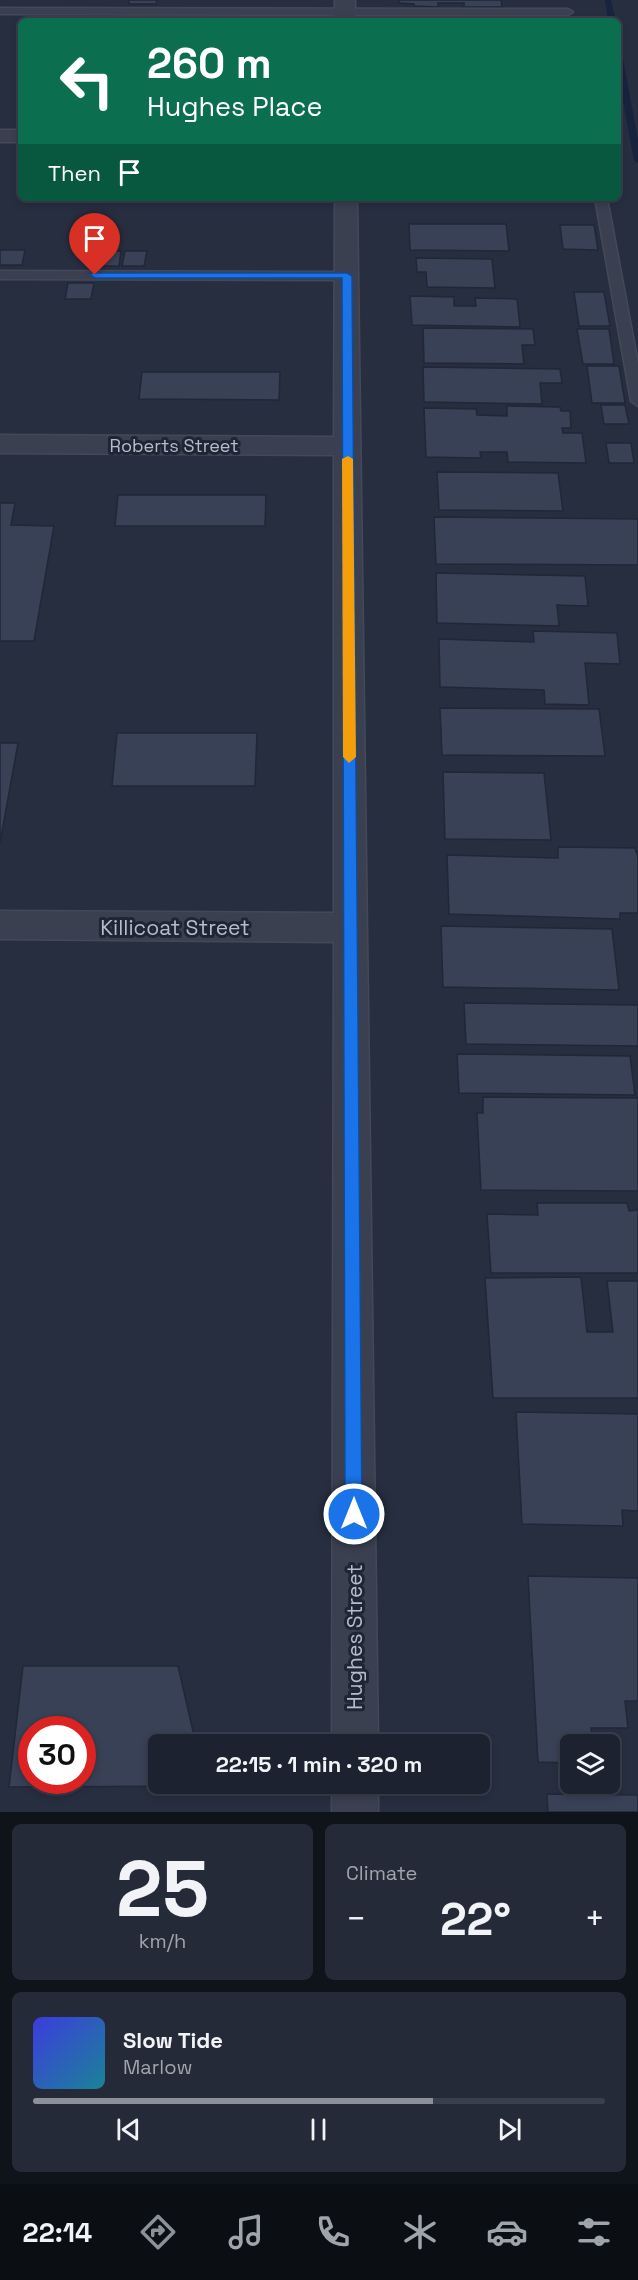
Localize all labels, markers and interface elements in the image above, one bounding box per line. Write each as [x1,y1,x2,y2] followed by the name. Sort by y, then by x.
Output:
[147,37,272,90] text: 260 m
[48,42,126,120] icon: left
[147,89,322,124] text: Hughes Place
[113,156,146,189] icon: arrive
[48,159,101,187] text: Then
[69,213,120,275] pin
[78,222,111,255] icon: arrive
[110,434,238,457] street label: Roberts Street
[100,914,250,941] street label: Killicoat Street
[322,1482,386,1546] position arrow
[341,1564,368,1710] street label: Hughes Street
[18,1716,96,1794] speed limit sign: 30
[560,1734,620,1794] map controls
[560,1734,620,1794] button: layers
[216,1750,422,1778] text: 22:15 · 1 min · 320 m
[116,1839,209,1939] text: 25
[346,1860,417,1886] text: Climate
[440,1891,511,1948] text: 22°
[346,1898,366,1940] text: −
[585,1898,605,1940] text: +
[139,1928,186,1954] text: km/h
[123,2026,223,2054] text: Slow Tide
[123,2054,192,2080] text: Marlow
[112,2113,145,2146] icon: previous
[302,2113,335,2146] icon: pause
[493,2113,526,2146] icon: next
[137,2211,179,2253] icon: directions
[225,2211,267,2253] icon: music
[312,2211,354,2253] icon: phone
[399,2211,441,2253] icon: climate
[486,2211,528,2253] icon: car
[573,2211,615,2253] icon: filters
[23,2215,92,2250] text: 22:14

